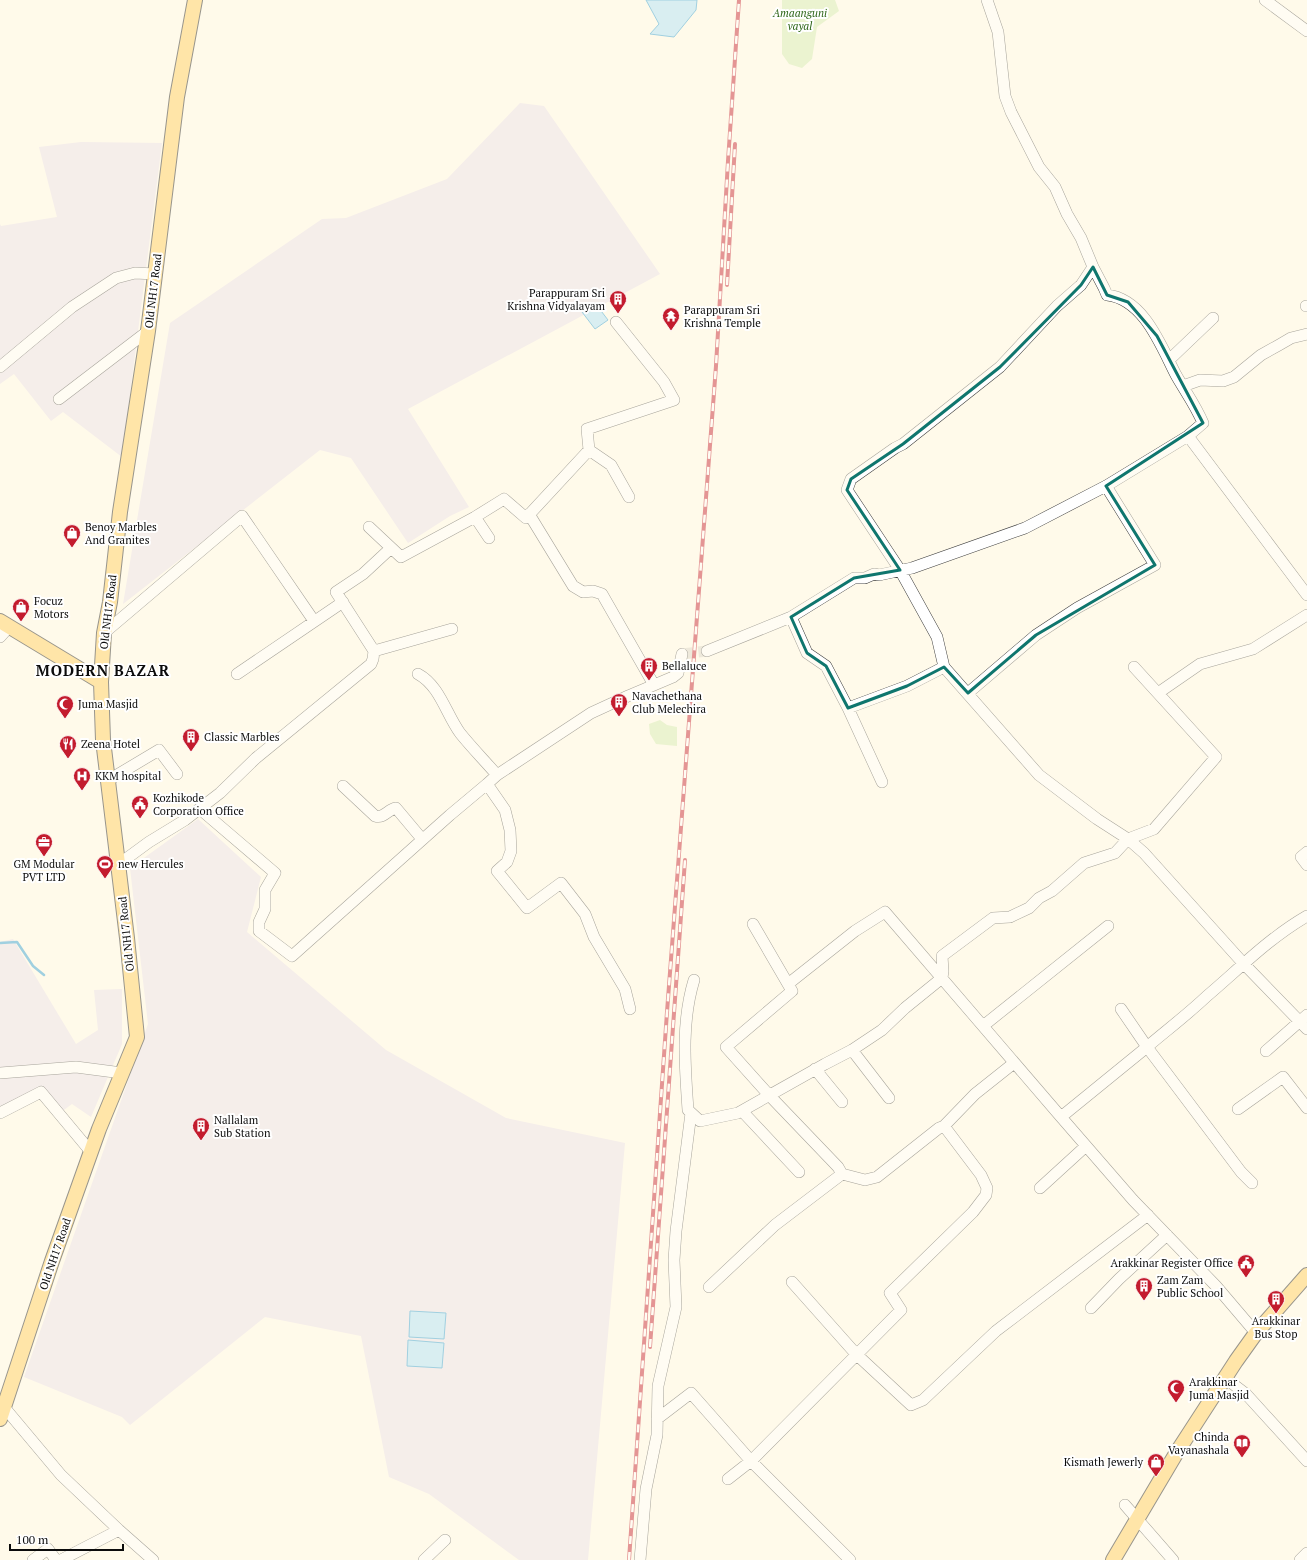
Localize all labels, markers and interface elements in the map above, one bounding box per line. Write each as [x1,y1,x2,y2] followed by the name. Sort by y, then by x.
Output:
[772,6,827,33] park label: Amaanguni vayal
[141,253,165,329] street label: Old NH17 Road
[507,286,606,313] place label: Parappuram Sri Krishna Vidyalayam
[608,289,628,314] building icon: Parappuram Sri Krishna Vidyalayam
[684,303,761,330] place label: Parappuram Sri Krishna Temple
[661,306,681,331] temple icon: Parappuram Sri Krishna Temple
[85,520,157,547] place label: Benoy Marbles And Granites
[62,523,82,548] shop icon: Benoy Marbles And Granites
[96,574,120,650] street label: Old NH17 Road
[34,594,69,621] place label: Focuz Motors
[11,597,31,622] shop icon: Focuz Motors
[639,656,659,681] building icon: Bellaluce
[662,659,707,673] place label: Bellaluce
[36,660,170,680] district label: MODERN BAZAR
[632,689,706,716] place label: Navachethana Club Melechira
[609,692,629,717] building icon: Navachethana Club Melechira
[55,694,75,719] mosque icon: Juma Masjid
[78,697,138,711] place label: Juma Masjid
[181,727,201,752] building icon: Classic Marbles
[204,730,280,744] place label: Classic Marbles
[58,734,78,759] restaurant icon: Zeena Hotel
[81,737,140,751] place label: Zeena Hotel
[72,766,92,791] hospital icon: KKM hospital
[95,769,161,783] place label: KKM hospital
[153,791,244,818] place label: Kozhikode Corporation Office
[130,794,150,819] public building icon: Kozhikode Corporation Office
[34,832,54,857] office icon: GM Modular PVT LTD
[95,854,115,879] sports icon: new Hercules
[14,857,75,884] place label: GM Modular PVT LTD
[118,857,184,871] place label: new Hercules
[115,896,137,972] street label: Old NH17 Road
[214,1113,271,1140] place label: Nallalam Sub Station
[191,1116,211,1141] building icon: Nallalam Sub Station
[36,1216,74,1292] street label: Old NH17 Road
[1236,1253,1256,1278] public building icon: Arakkinar Register Office
[1110,1256,1233,1270] place label: Arakkinar Register Office
[1157,1273,1223,1300] place label: Zam Zam Public School
[1134,1276,1154,1301] building icon: Zam Zam Public School
[1266,1289,1286,1314] building icon: Arakkinar Bus Stop
[1252,1314,1301,1341] place label: Arakkinar Bus Stop
[1189,1375,1249,1402] place label: Arakkinar Juma Masjid
[1166,1378,1186,1403] mosque icon: Arakkinar Juma Masjid
[1168,1430,1229,1457] place label: Chinda Vayanashala
[1232,1433,1252,1458] library icon: Chinda Vayanashala
[1146,1452,1166,1477] shop icon: Kismath Jewerly
[1064,1455,1143,1469] place label: Kismath Jewerly
[10,1526,123,1552] scale bar
[16,1532,49,1547] text: 100 m

